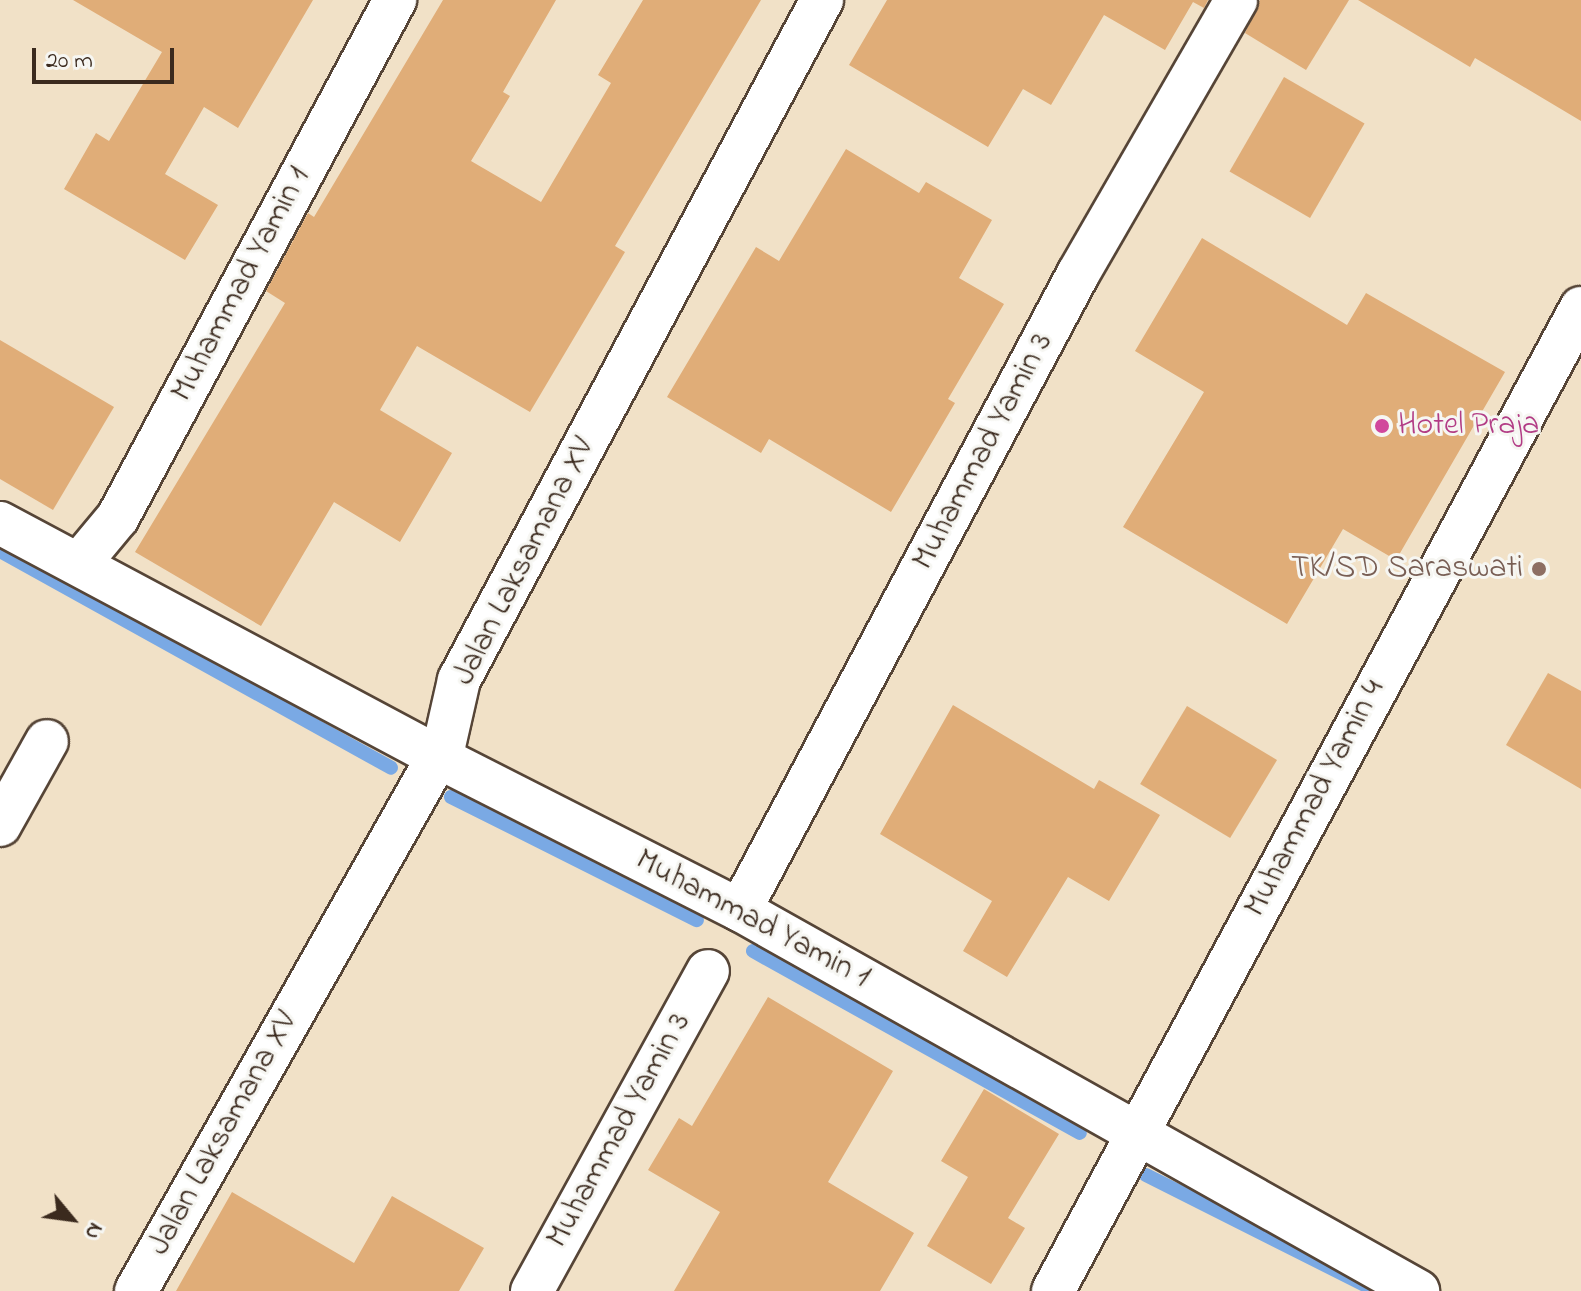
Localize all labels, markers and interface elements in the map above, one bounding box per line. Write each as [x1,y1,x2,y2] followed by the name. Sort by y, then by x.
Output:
[36,32,178,82] scale bar
[46,44,93,79] text: 20 m
[164,161,320,409] street label: Muhammad Yamin 1
[905,327,1063,577] street label: Muhammad Yamin 3
[1398,407,1539,445] place label: Hotel Praja
[1373,417,1391,435] marker: Hotel Praja
[446,432,604,692] street label: Jalan Laksamana XV
[1291,550,1523,588] place label: TK/SD Saraswati
[1530,560,1548,578] marker: TK/SD Saraswati
[1237,674,1395,924] street label: Muhammad Yamin 4
[628,842,876,998] street label: Muhammad Yamin 1
[141,1005,307,1263] street label: Jalan Laksamana XV
[540,1007,700,1255] street label: Muhammad Yamin 3
[32,1179,112,1259] north arrow
[75,1216,111,1245] text: N

